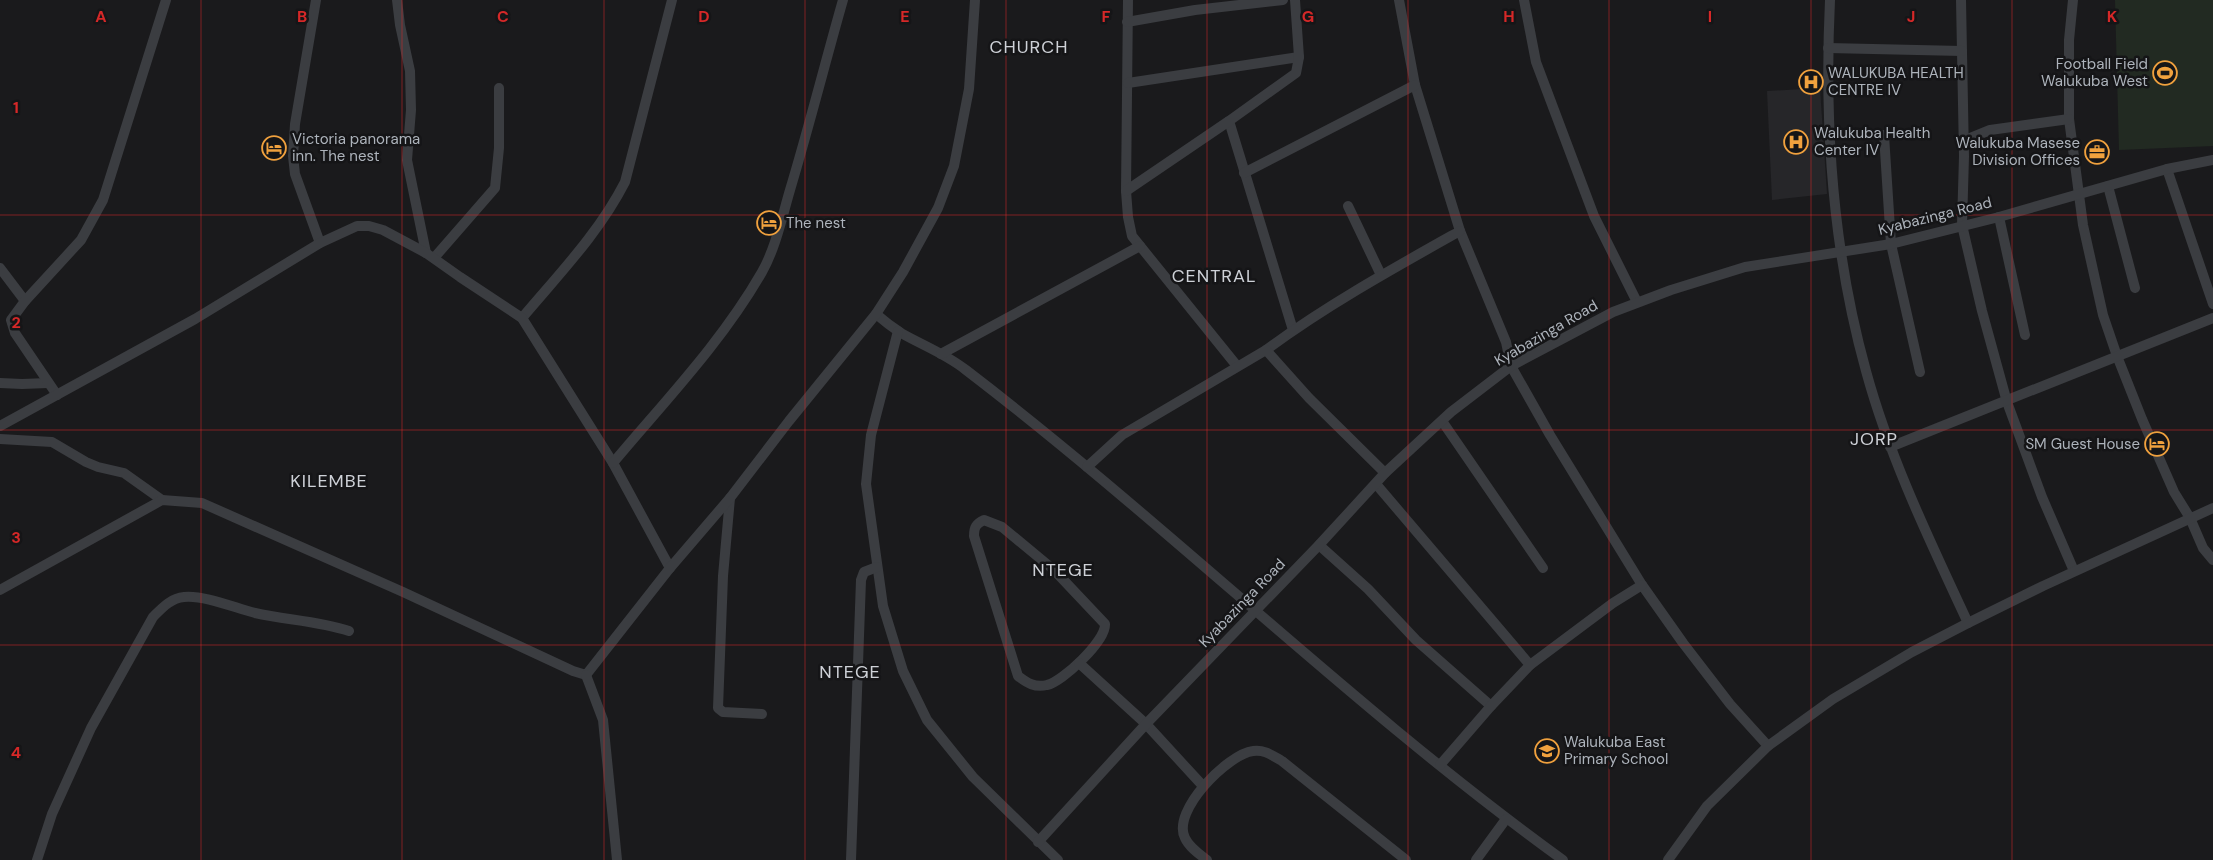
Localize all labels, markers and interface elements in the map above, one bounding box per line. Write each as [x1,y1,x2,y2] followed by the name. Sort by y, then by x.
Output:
[95,6,107,27] text: A
[297,6,307,27] text: B
[497,6,509,27] text: C
[698,6,710,27] text: D
[900,6,910,27] text: E
[1102,6,1111,27] text: F
[1302,6,1314,27] text: G
[1503,6,1515,27] text: H
[1708,6,1712,27] text: I
[1907,6,1915,27] text: J
[2107,6,2118,27] text: K
[990,35,1068,59] district label: CHURCH
[2041,54,2148,91] place label: Football Field Walukuba West
[2152,60,2178,86] sports icon: Football Field Walukuba West
[1828,63,1964,100] place label: WALUKUBA HEALTH CENTRE IV
[1798,69,1824,95] hospital icon: WALUKUBA HEALTH CENTRE IV
[13,97,19,118] text: 1
[1814,123,1930,160] place label: Walukuba Health Center IV
[292,129,420,166] place label: Victoria panorama inn. The nest
[1783,129,1809,155] hospital icon: Walukuba Health Center IV
[1956,133,2080,170] place label: Walukuba Masese Division Offices
[261,135,287,161] hotel icon: Victoria panorama inn. The nest
[2084,139,2110,165] office icon: Walukuba Masese Division Offices
[1876,192,1994,240] street label: Kyabazinga Road
[756,210,782,236] hotel icon: The nest
[786,213,846,233] place label: The nest
[1172,264,1256,288] district label: CENTRAL
[1491,295,1601,371] street label: Kyabazinga Road
[11,312,21,333] text: 2
[1850,427,1898,451] district label: JORP
[2144,431,2170,457] hotel icon: SM Guest House
[2025,434,2140,454] place label: SM Guest House
[290,469,368,493] district label: KILEMBE
[11,527,21,548] text: 3
[1194,554,1290,652] street label: Kyabazinga Road
[1032,558,1094,582] district label: NTEGE
[819,660,881,684] district label: NTEGE
[1564,732,1668,769] place label: Walukuba East Primary School
[1534,738,1560,764] school or university icon: Walukuba East Primary School
[11,742,21,763] text: 4

